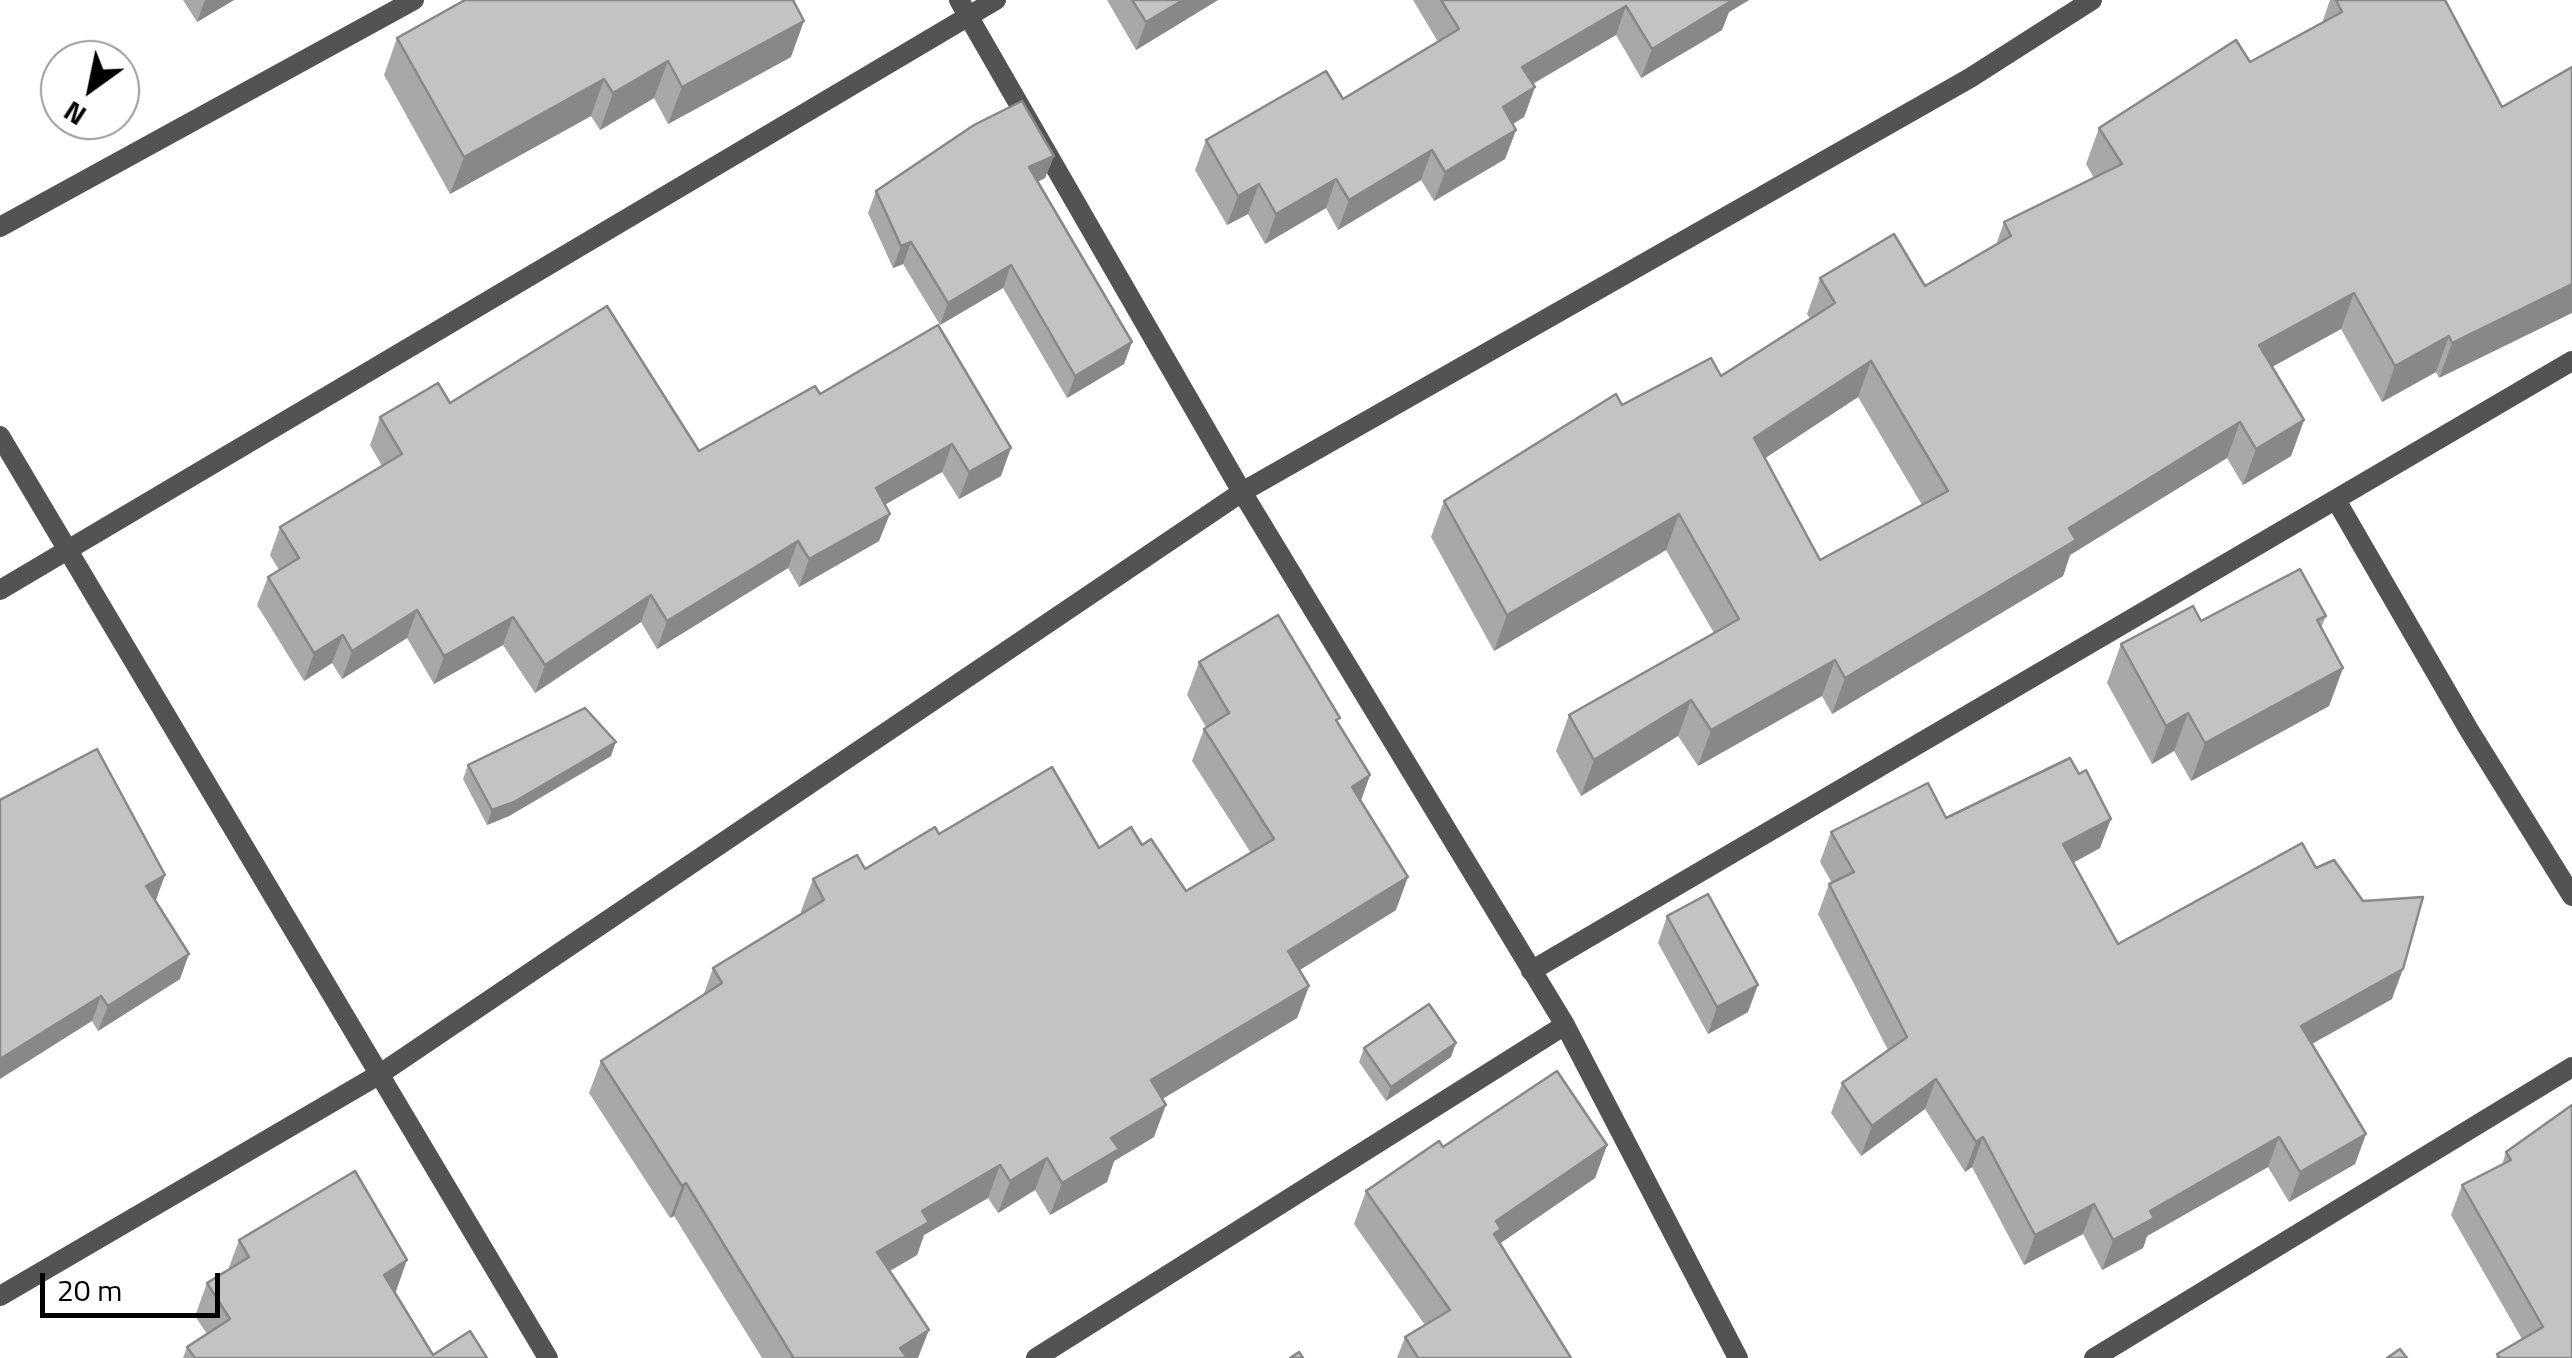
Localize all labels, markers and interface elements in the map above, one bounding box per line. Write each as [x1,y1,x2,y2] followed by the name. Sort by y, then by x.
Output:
[40,40,140,140] north arrow
[55,91,94,137] text: N
[45,1253,225,1315] scale bar
[57,1267,122,1313] text: 20 m

